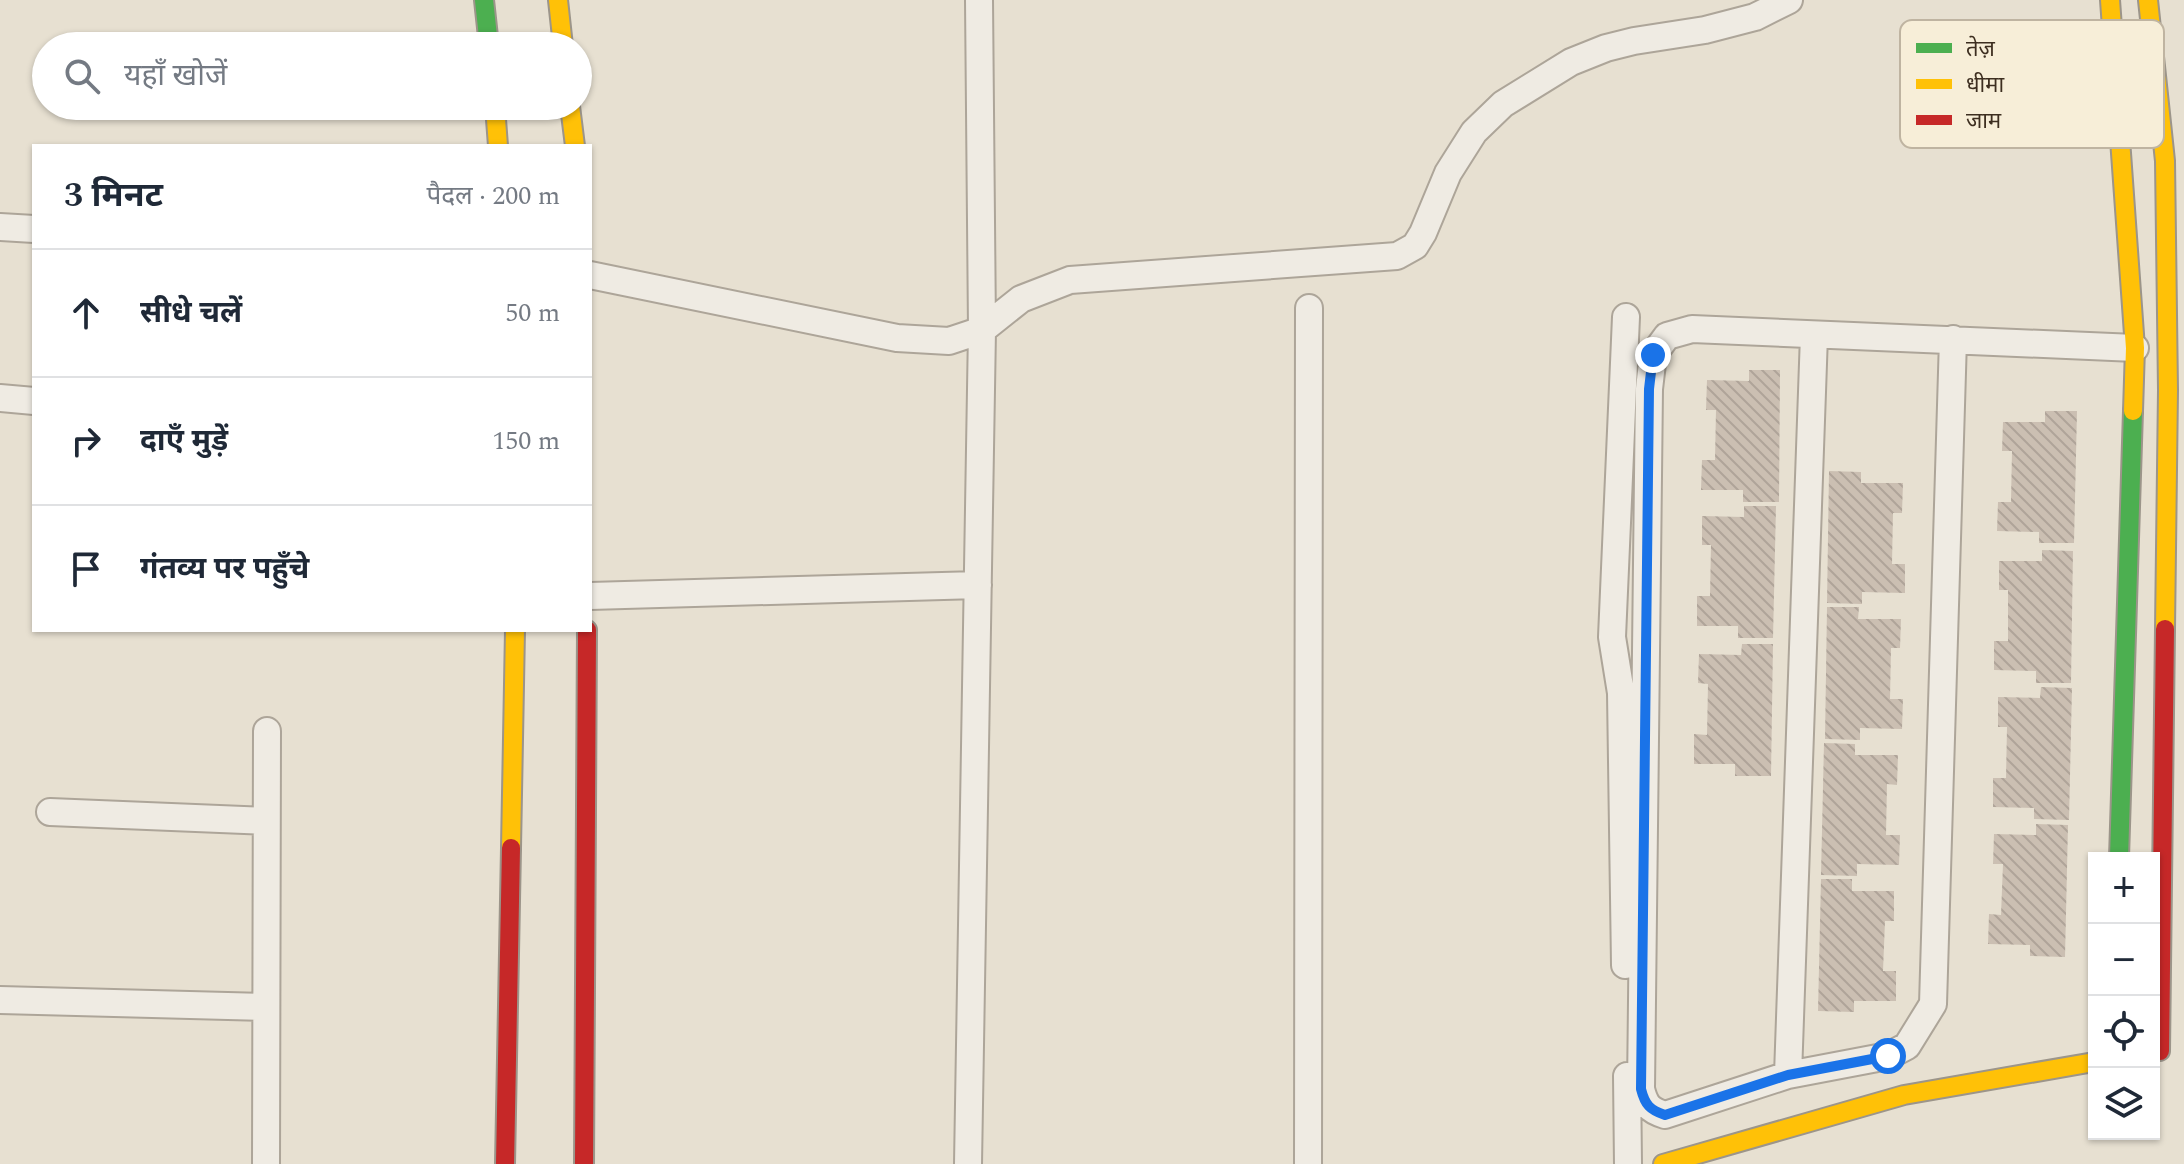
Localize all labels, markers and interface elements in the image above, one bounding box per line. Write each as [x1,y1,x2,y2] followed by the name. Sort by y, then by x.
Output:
[1900,20,2164,148] legend
[32,32,592,120] search box
[1966,33,1996,66] text: तेज़
[124,53,227,99] text: यहाँ खोजें
[60,54,104,98] icon: search
[1966,69,2004,102] text: धीमा
[1966,105,2002,138] text: जाम
[64,170,163,222] text: 3 मिनट
[426,176,560,216] text: पैदल · 200 m
[140,290,242,336] text: सीधे चलें
[64,291,108,335] icon: ahead
[505,293,560,333] text: 50 m
[1635,337,1671,373] route end
[140,418,228,464] text: दाएँ मुड़ें
[64,419,108,463] icon: right
[492,421,560,461] text: 150 m
[140,546,309,592] text: गंतव्य पर पहुँचे
[64,547,108,591] icon: arrive
[2088,852,2160,1140] map controls
[2088,852,2160,924] button: +
[2088,924,2160,996] button: −
[2088,996,2160,1068] button: locate
[1870,1038,1906,1074] route start
[2088,1068,2160,1140] button: layers

